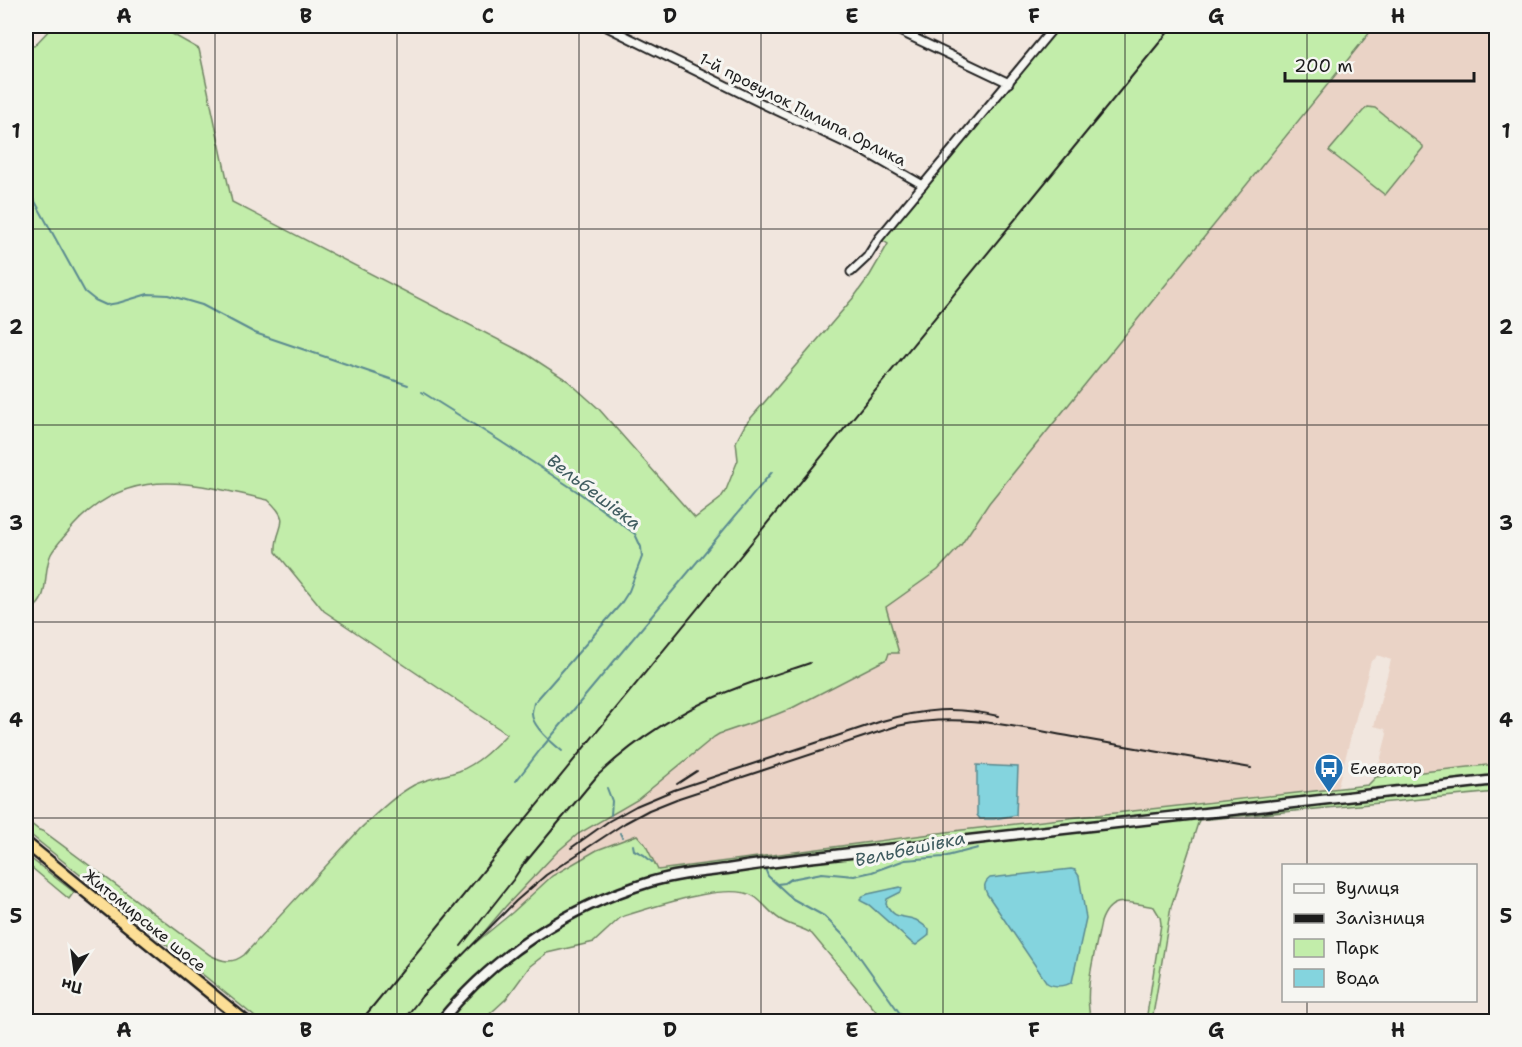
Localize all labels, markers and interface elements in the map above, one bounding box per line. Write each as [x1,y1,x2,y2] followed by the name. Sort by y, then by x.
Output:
[116,3,132,29] text: A
[300,3,312,29] text: B
[482,3,494,29] text: C
[663,3,677,29] text: D
[845,3,859,29] text: E
[1028,3,1040,29] text: F
[1208,3,1224,29] text: G
[1391,3,1405,29] text: H
[1285,45,1474,83] scale bar
[696,48,910,171] street label: 1-й провулок Пилипа Орлика
[1294,54,1353,78] text: 200 m
[11,118,21,144] text: 1
[1501,118,1511,144] text: 1
[9,314,23,340] text: 2
[1499,314,1513,340] text: 2
[542,449,646,535] water label: Вельбешівка
[9,510,23,536] text: 3
[1499,510,1513,536] text: 3
[9,707,23,733] text: 4
[1499,707,1513,733] text: 4
[1313,752,1345,794] bus stop icon: Елеватор
[1350,758,1422,779] place label: Елеватор
[853,826,967,872] water label: Вельбешівка
[79,864,210,976] street label: Житомирське шосе
[1282,864,1477,1002] legend
[1336,876,1400,900] text: Вулиця
[10,903,22,929] text: 5
[1500,903,1512,929] text: 5
[1336,906,1425,930] text: Залізниця
[1336,936,1379,960] text: Парк
[45,942,105,1002] north arrow
[1336,966,1379,990] text: Вода
[59,974,84,999] text: Пн
[116,1017,132,1043] text: A
[300,1017,312,1043] text: B
[482,1017,494,1043] text: C
[663,1017,677,1043] text: D
[845,1017,859,1043] text: E
[1028,1017,1040,1043] text: F
[1208,1017,1224,1043] text: G
[1391,1017,1405,1043] text: H

